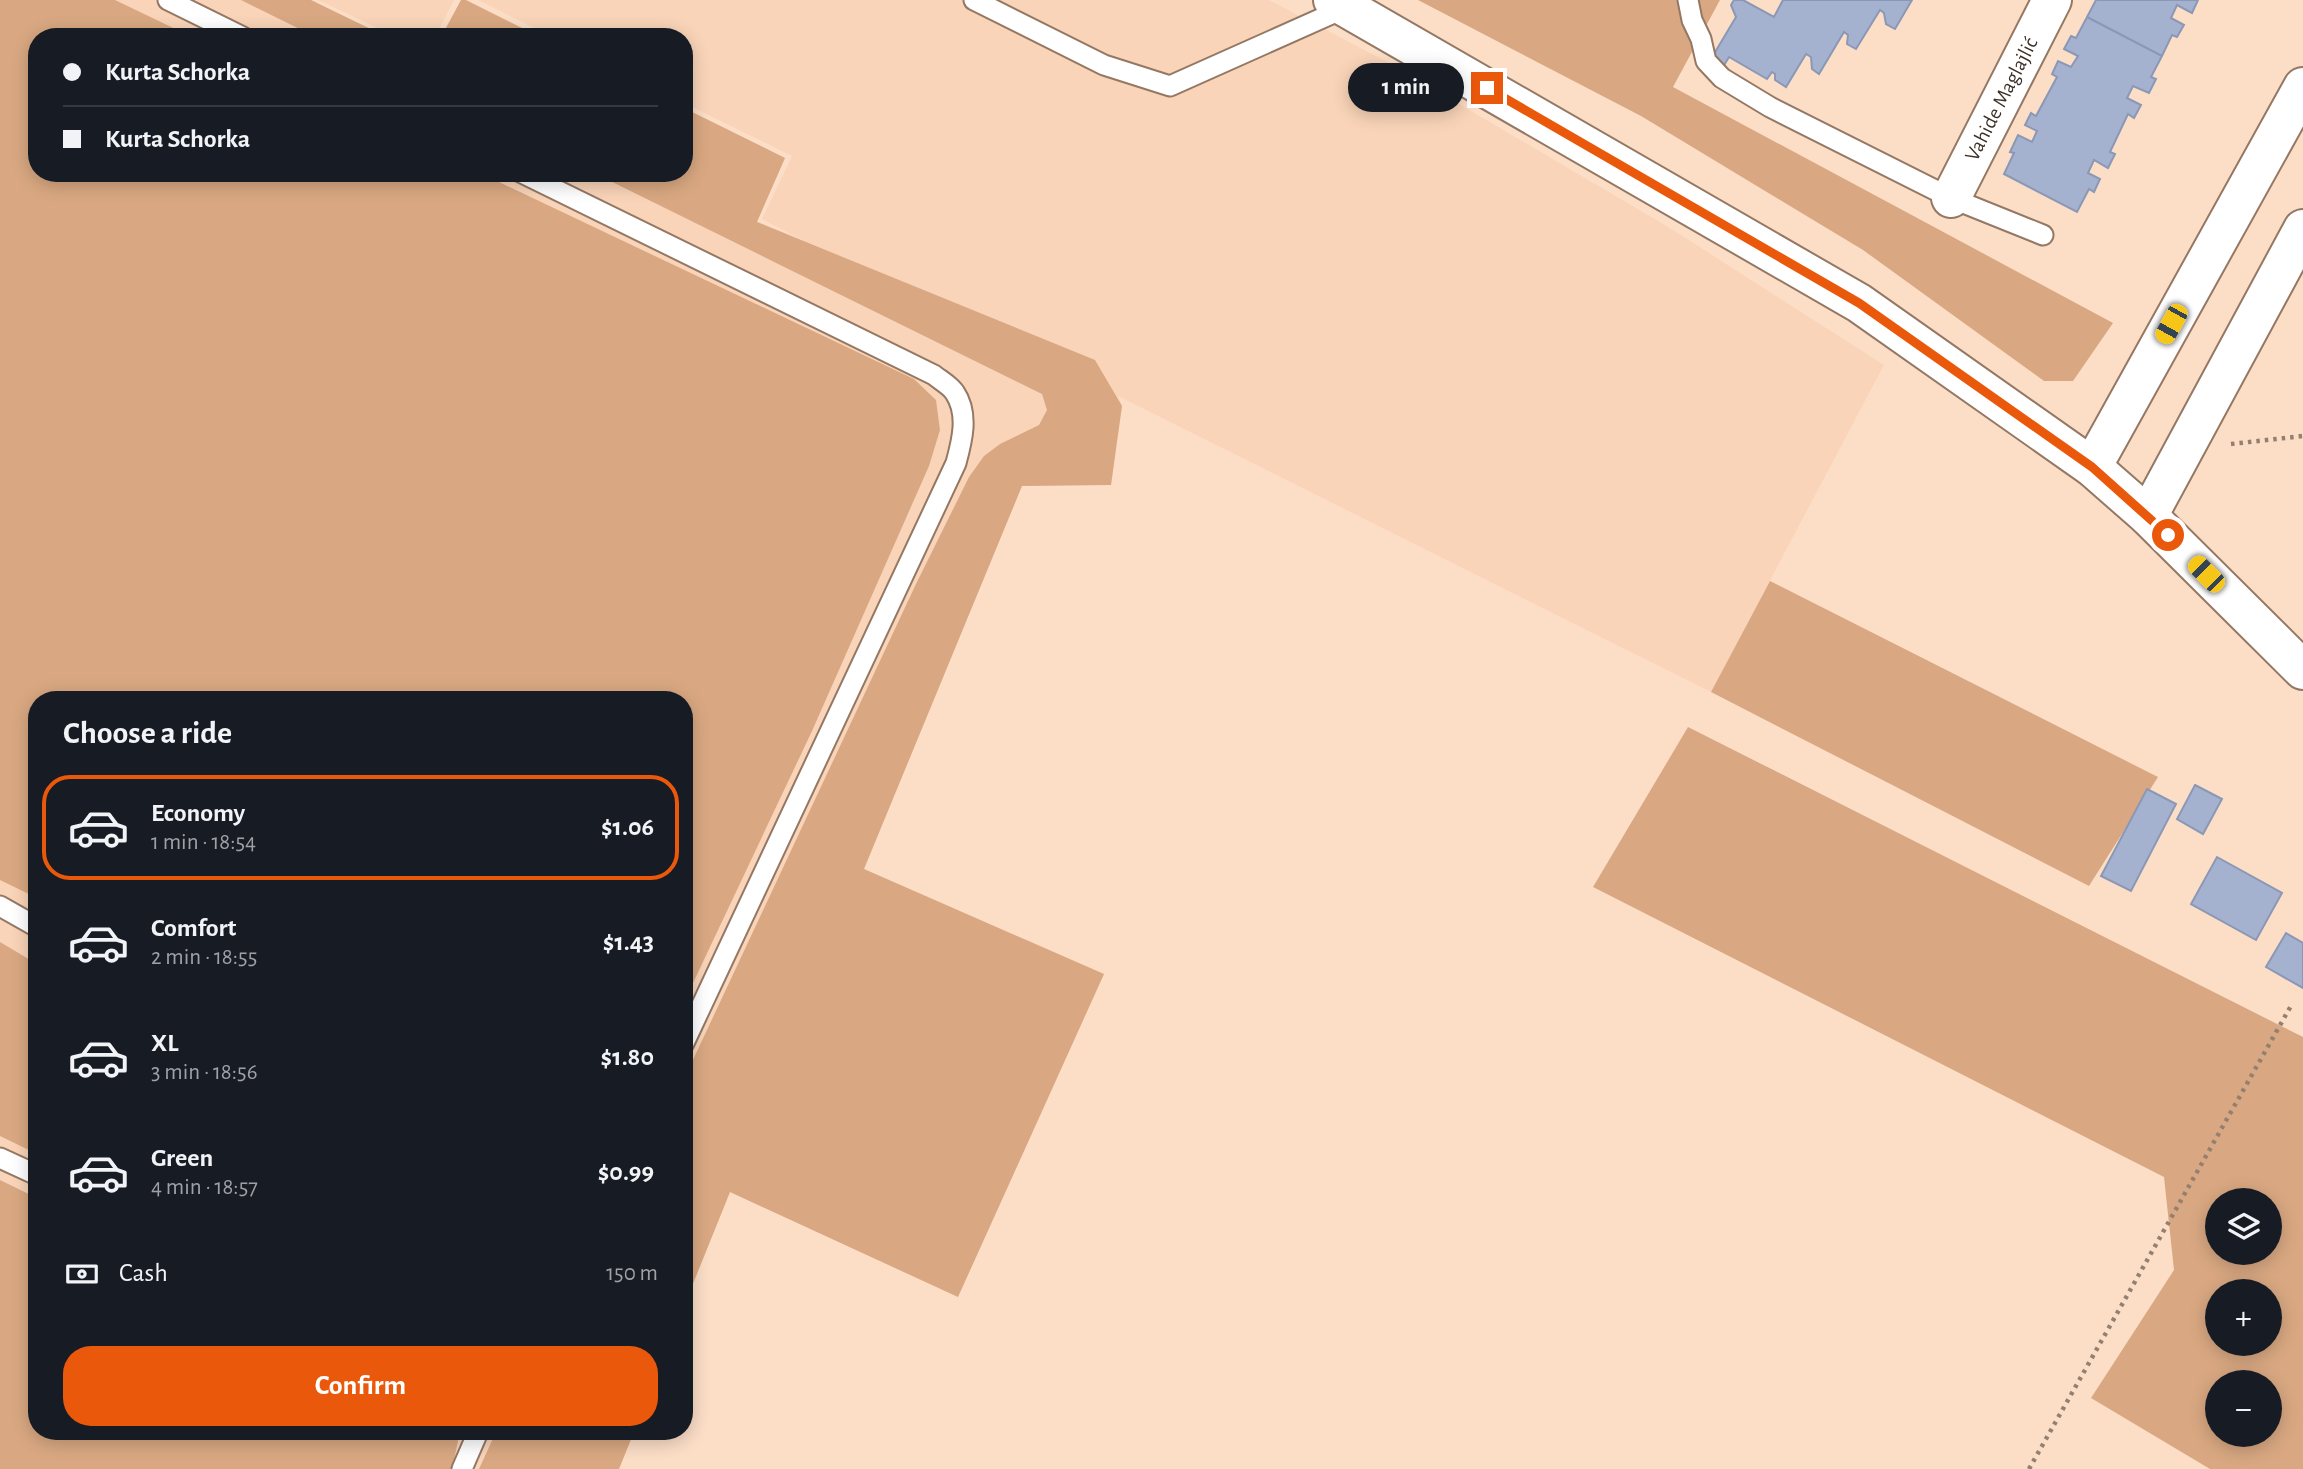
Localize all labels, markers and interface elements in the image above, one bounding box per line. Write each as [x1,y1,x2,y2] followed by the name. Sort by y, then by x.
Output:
[1961,34,2042,164] street label: Vahide Maglajlić
[105,59,250,85] text: Kurta Schorka
[1347,64,1462,112] callout: 1 min
[1471,72,1503,104] route end
[1382,76,1430,99] text: 1 min
[105,126,250,152] text: Kurta Schorka
[2152,301,2191,347] car
[2152,519,2184,551] route start
[2184,552,2229,596] car
[63,717,232,749] text: Choose a ride
[67,796,130,859] icon: car
[151,800,245,826] text: Economy
[601,814,654,840] text: $1.06
[151,831,256,854] text: 1 min · 18:54
[67,911,130,974] icon: car
[151,915,236,941] text: Comfort
[603,929,654,955] text: $1.43
[151,946,257,969] text: 2 min · 18:55
[67,1026,130,1089] icon: car
[151,1030,178,1056] text: XL
[601,1044,654,1070] text: $1.80
[151,1061,257,1084] text: 3 min · 18:56
[67,1141,130,1204] icon: car
[151,1145,213,1171] text: Green
[598,1159,654,1185] text: $0.99
[151,1176,258,1199] text: 4 min · 18:57
[2205,1188,2282,1447] map controls
[2205,1188,2282,1265] button: layers
[63,1255,101,1293] icon: cash
[119,1260,168,1286] text: Cash
[606,1262,658,1285] text: 150 m
[2205,1279,2282,1356] button: +
[63,1346,658,1426] button: Confirm
[2205,1370,2282,1447] button: −

